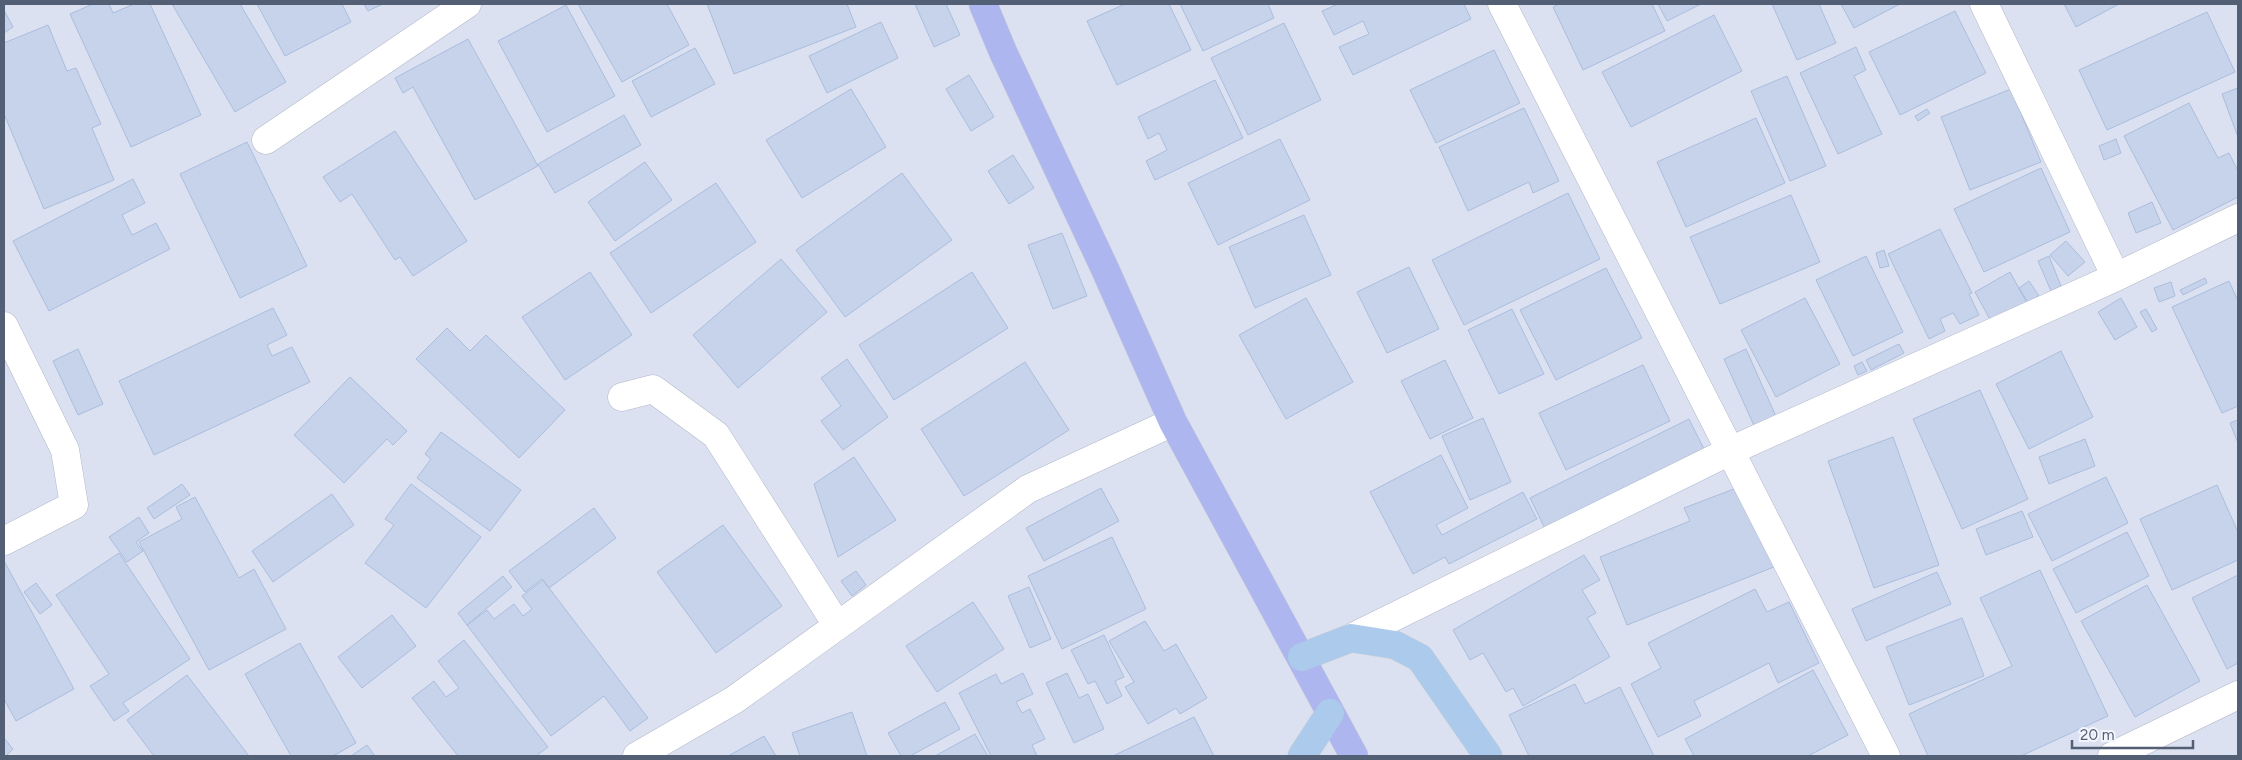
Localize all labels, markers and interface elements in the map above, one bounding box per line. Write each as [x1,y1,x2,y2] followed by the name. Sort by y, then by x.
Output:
[2072,718,2193,750] scale bar
[2080,726,2114,744] text: 20 m

